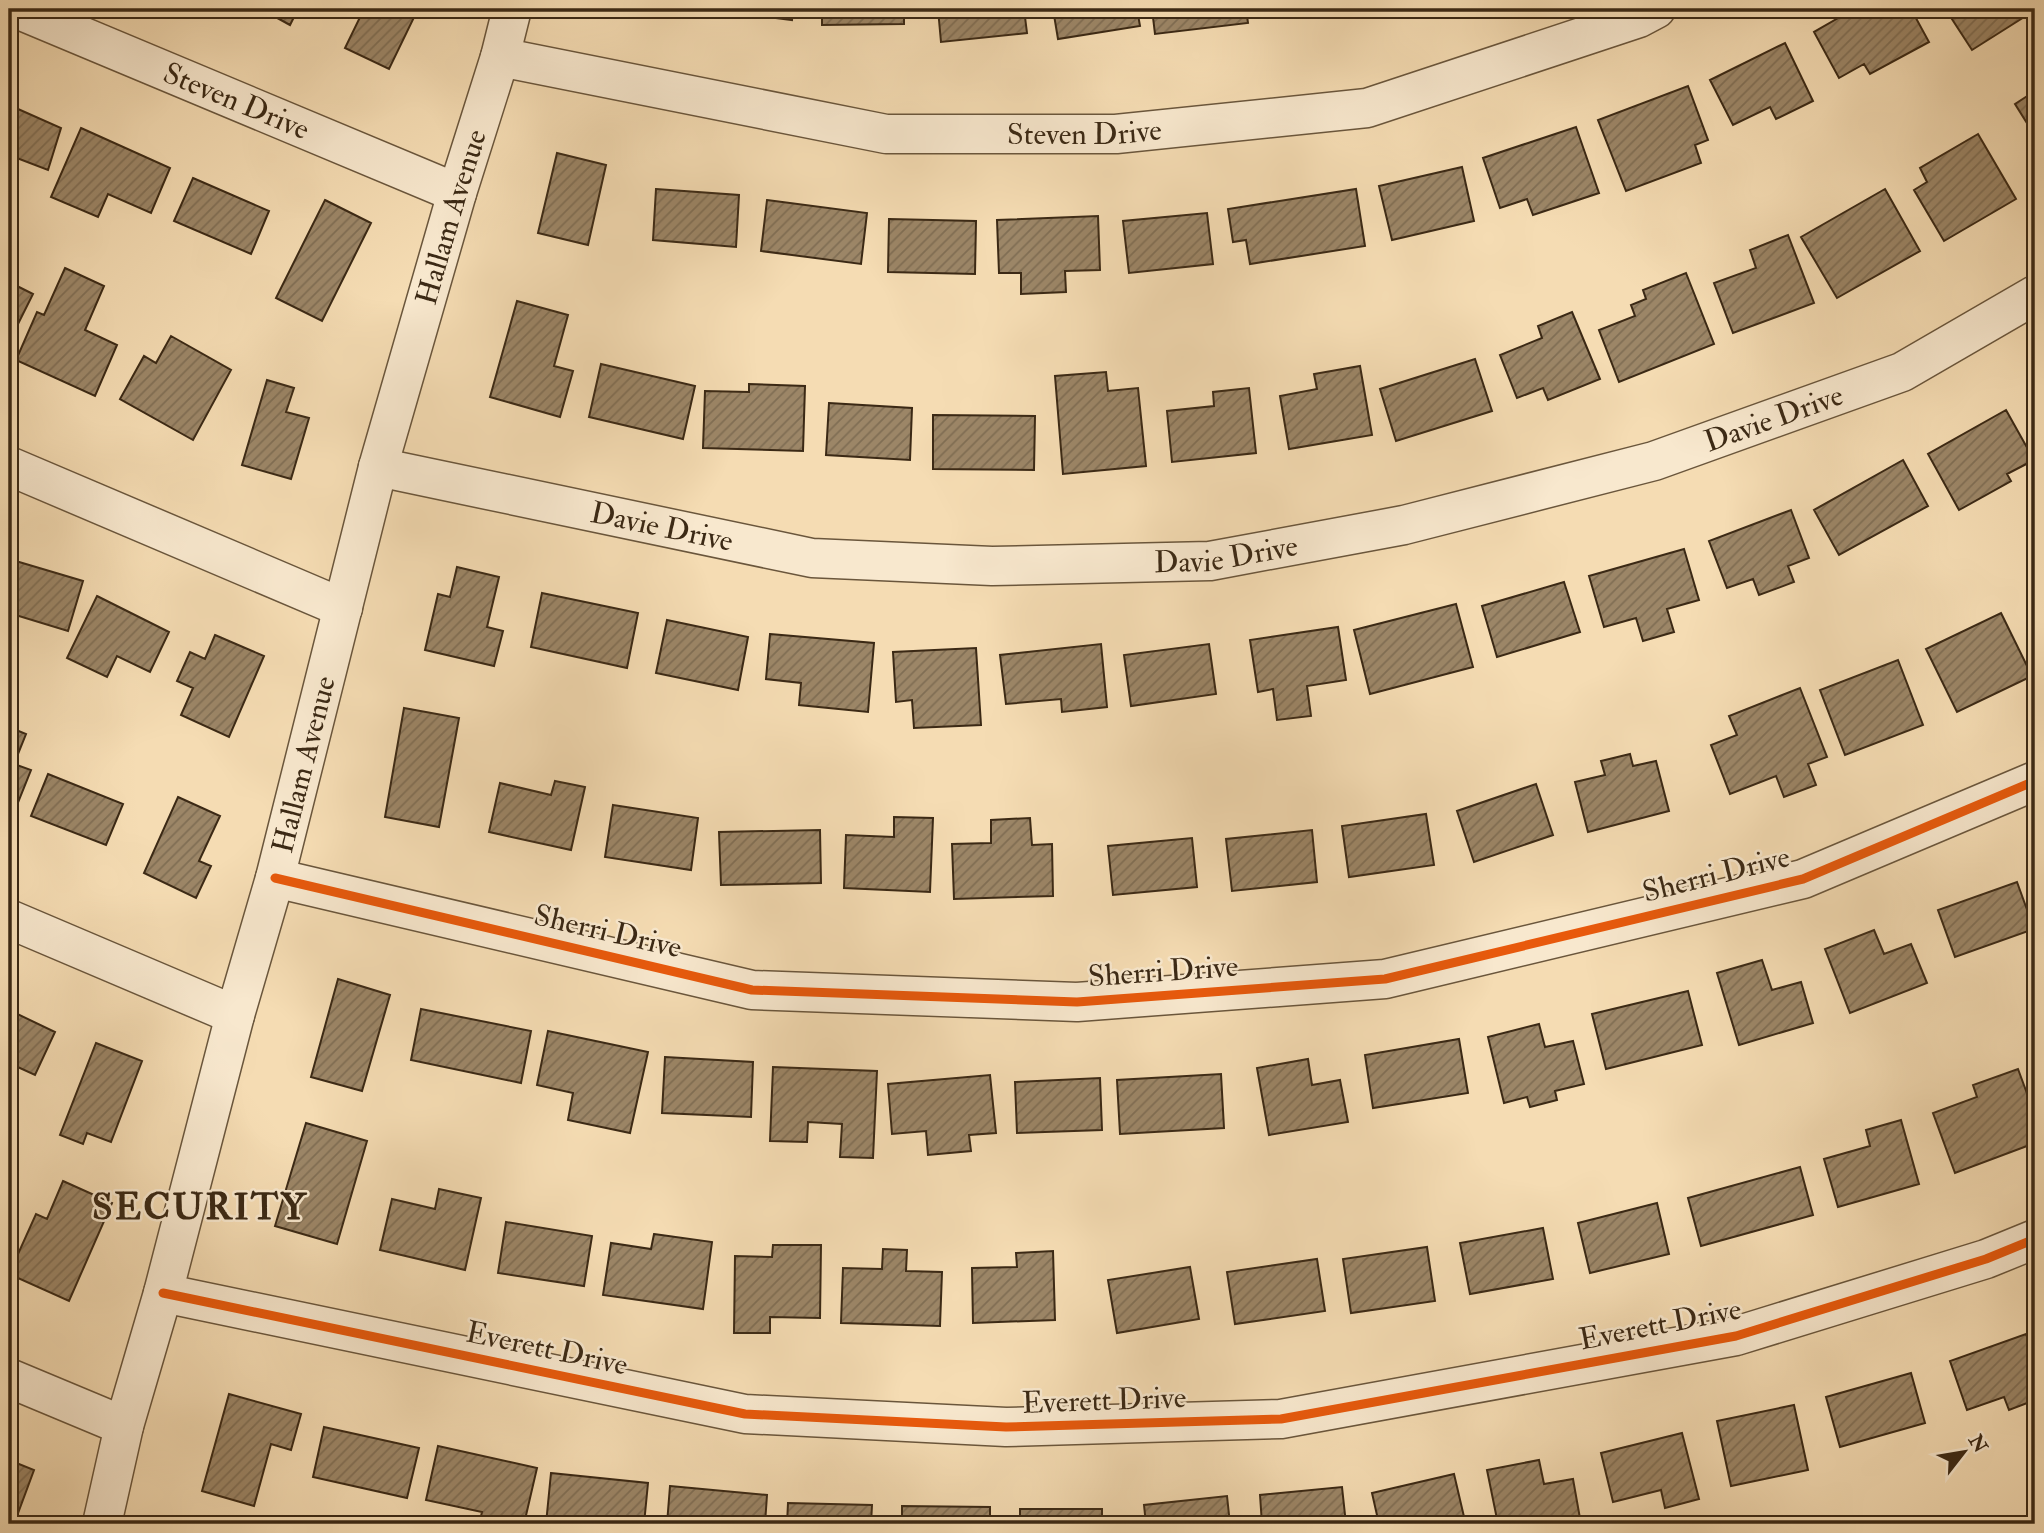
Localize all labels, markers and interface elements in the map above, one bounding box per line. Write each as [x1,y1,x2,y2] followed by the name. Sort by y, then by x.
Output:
[158,54,315,148] street label: Steven Drive
[1007,111,1163,153] street label: Steven Drive
[408,125,495,309] street label: Hallam Avenue
[1699,377,1848,460] street label: Davie Drive
[587,494,736,560] street label: Davie Drive
[1154,527,1301,581] street label: Davie Drive
[264,672,344,857] street label: Hallam Avenue
[1639,838,1794,911] street label: Sherri Drive
[531,897,685,966] street label: Sherri Drive
[1087,948,1239,995] street label: Sherri Drive
[92,1184,308,1231] district label: SECURITY
[1576,1291,1744,1358] street label: Everett Drive
[463,1313,631,1384] street label: Everett Drive
[1021,1379,1187,1422] street label: Everett Drive
[1928,1418,1998,1488] north arrow
[1963,1429,1993,1458] text: N

